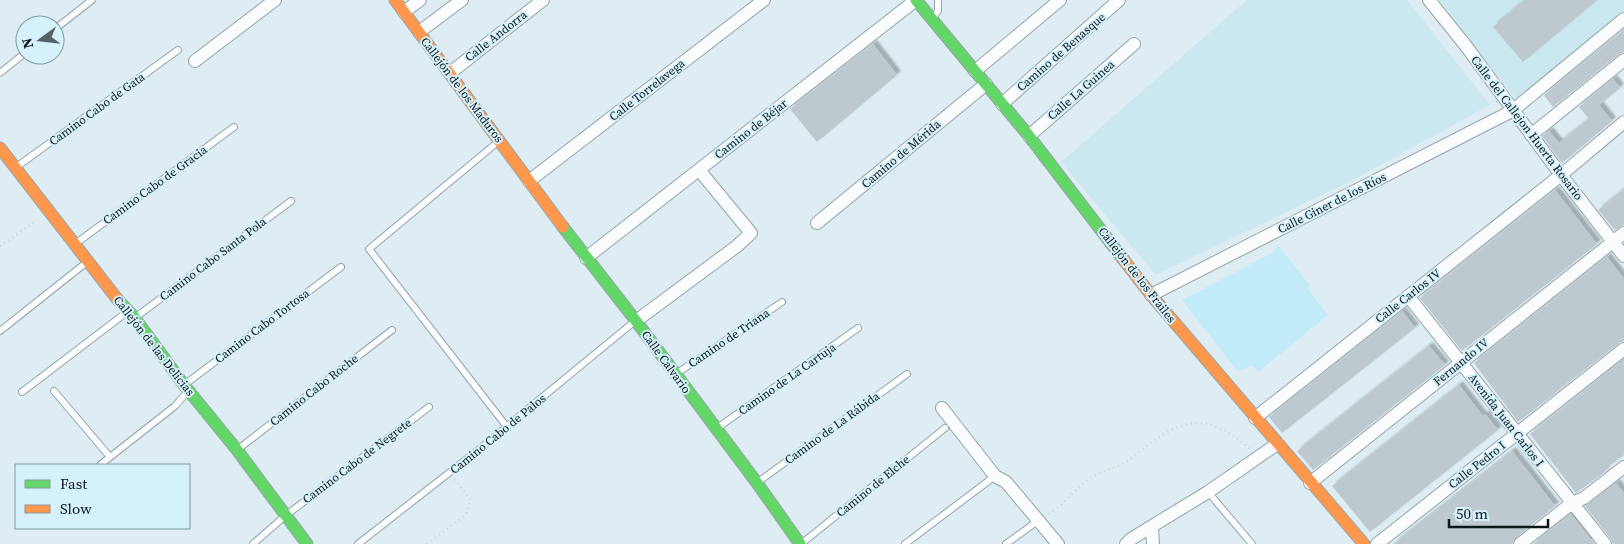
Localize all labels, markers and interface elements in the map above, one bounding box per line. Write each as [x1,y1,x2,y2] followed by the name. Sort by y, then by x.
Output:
[462,6,531,65] street label: Calle Andorra
[1013,9,1109,95] street label: Camino de Benasque
[15,15,65,65] north arrow
[417,34,507,146] street label: Callejón de los Maduros
[16,36,38,51] text: N
[1467,53,1587,204] street label: Calle del Callejon Huerta Rosario
[606,55,689,125] street label: Calle Torrelavega
[1044,56,1119,124] street label: Calle La Guinea
[46,68,149,149] street label: Camino Cabo de Gata
[711,95,791,163] street label: Camino de Béjar
[858,116,945,192] street label: Camino de Mérida
[100,141,211,228] street label: Camino Cabo de Gracia
[1275,169,1389,237] street label: Calle Giner de los Ríos
[156,213,270,304] street label: Camino Cabo Santa Pola
[1095,224,1179,326] street label: Callejón de los Frailes
[1372,265,1444,327] street label: Calle Carlos IV
[211,285,313,367] street label: Camino Cabo Tortosa
[110,293,198,399] street label: Callejón de las Delicias
[685,304,774,371] street label: Camino de Triana
[638,327,694,397] street label: Calle Calvario
[1430,335,1492,389] street label: Fernando IV
[735,339,840,419] street label: Camino de La Cartuja
[267,350,361,430] street label: Camino Cabo Roche
[1465,370,1547,470] street label: Avenida Juan Carlos I
[781,388,883,468] street label: Camino de La Rábida
[447,390,549,478] street label: Camino Cabo de Palos
[299,415,415,507] street label: Camino Cabo de Negrete
[1445,438,1509,492] street label: Calle Pedro I
[833,451,913,521] street label: Camino de Elche
[15,464,190,529] legend
[60,473,87,494] text: Fast
[1449,496,1548,528] scale bar
[60,498,92,519] text: Slow
[1456,503,1488,524] text: 50 m

